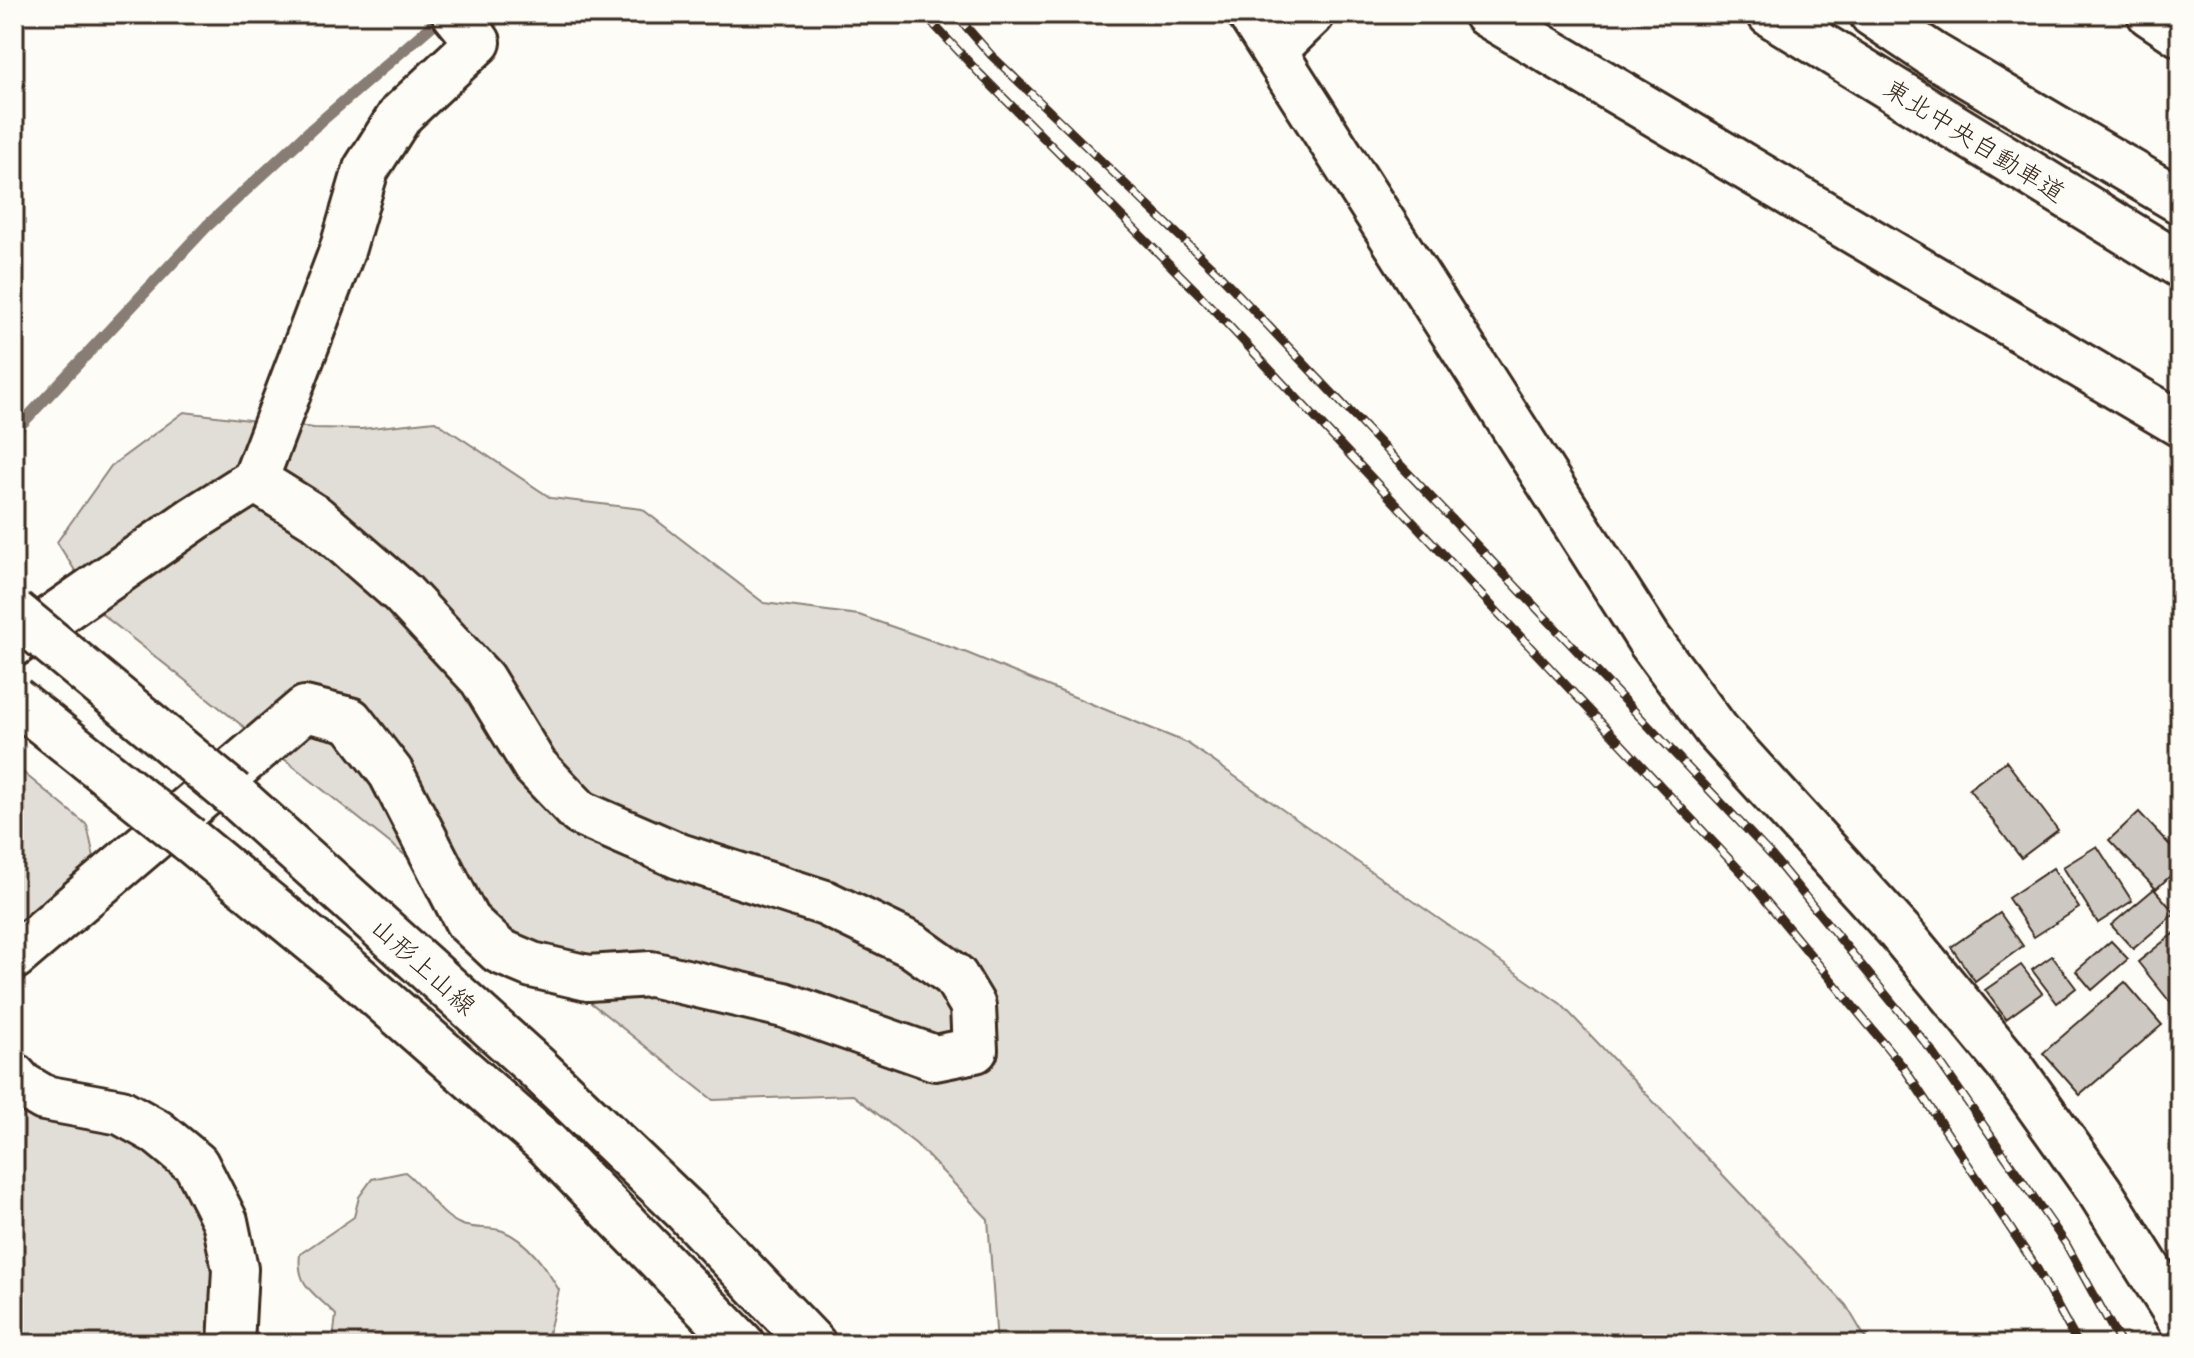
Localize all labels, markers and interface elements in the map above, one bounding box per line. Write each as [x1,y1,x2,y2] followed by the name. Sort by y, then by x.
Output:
[1878,71,2072,209] street label: 東北中央自動車道
[365,910,483,1022] street label: 山形上山線

